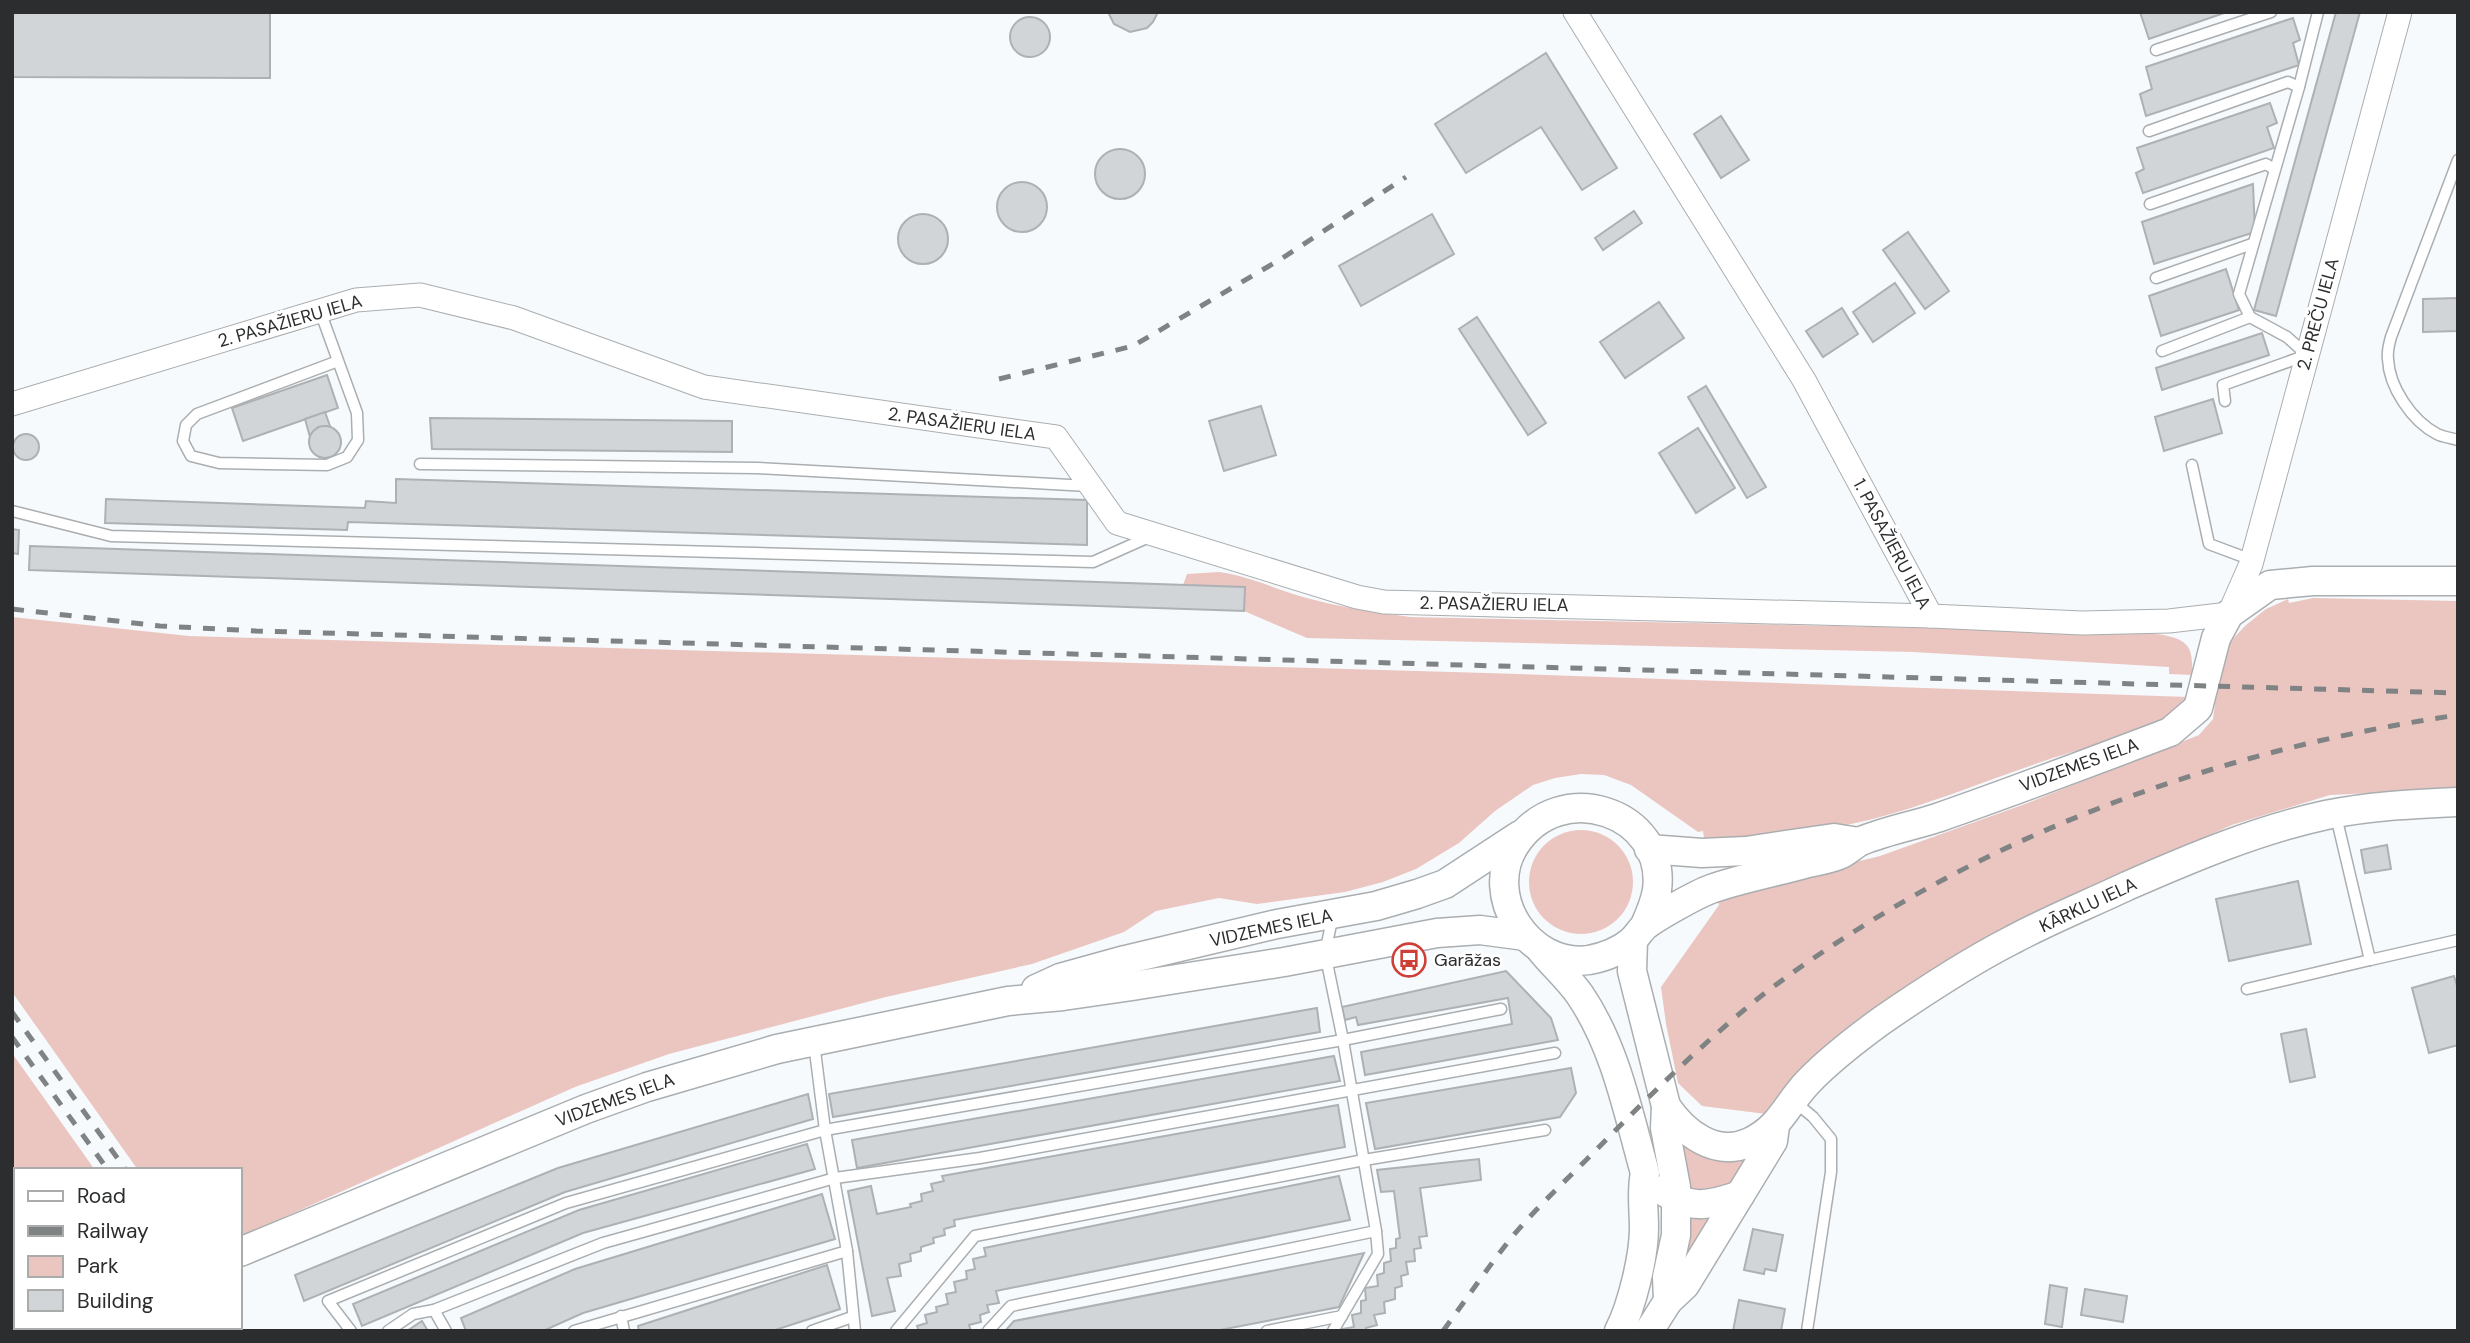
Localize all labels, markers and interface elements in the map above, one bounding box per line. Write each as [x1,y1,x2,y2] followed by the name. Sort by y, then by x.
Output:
[2291,255,2345,373] street label: 2. PREČU IELA
[215,289,365,353] street label: 2. PASAŽIERU IELA
[886,402,1038,446] street label: 2. PASAŽIERU IELA
[1848,475,1937,613] street label: 1. PASAŽIERU IELA
[1419,591,1569,617] street label: 2. PASAŽIERU IELA
[2016,732,2142,798] street label: VIDZEMES IELA
[2035,872,2141,938] street label: KĀRKLU IELA
[1207,903,1335,953] street label: VIDZEMES IELA
[1390,941,1428,979] bus stop icon: Garāžas
[1434,948,1501,972] place label: Garāžas
[552,1067,678,1133] street label: VIDZEMES IELA
[14,1168,242,1329] legend
[77,1182,126,1210] text: Road
[77,1217,149,1245] text: Railway
[77,1252,119,1280] text: Park
[77,1287,154,1315] text: Building

